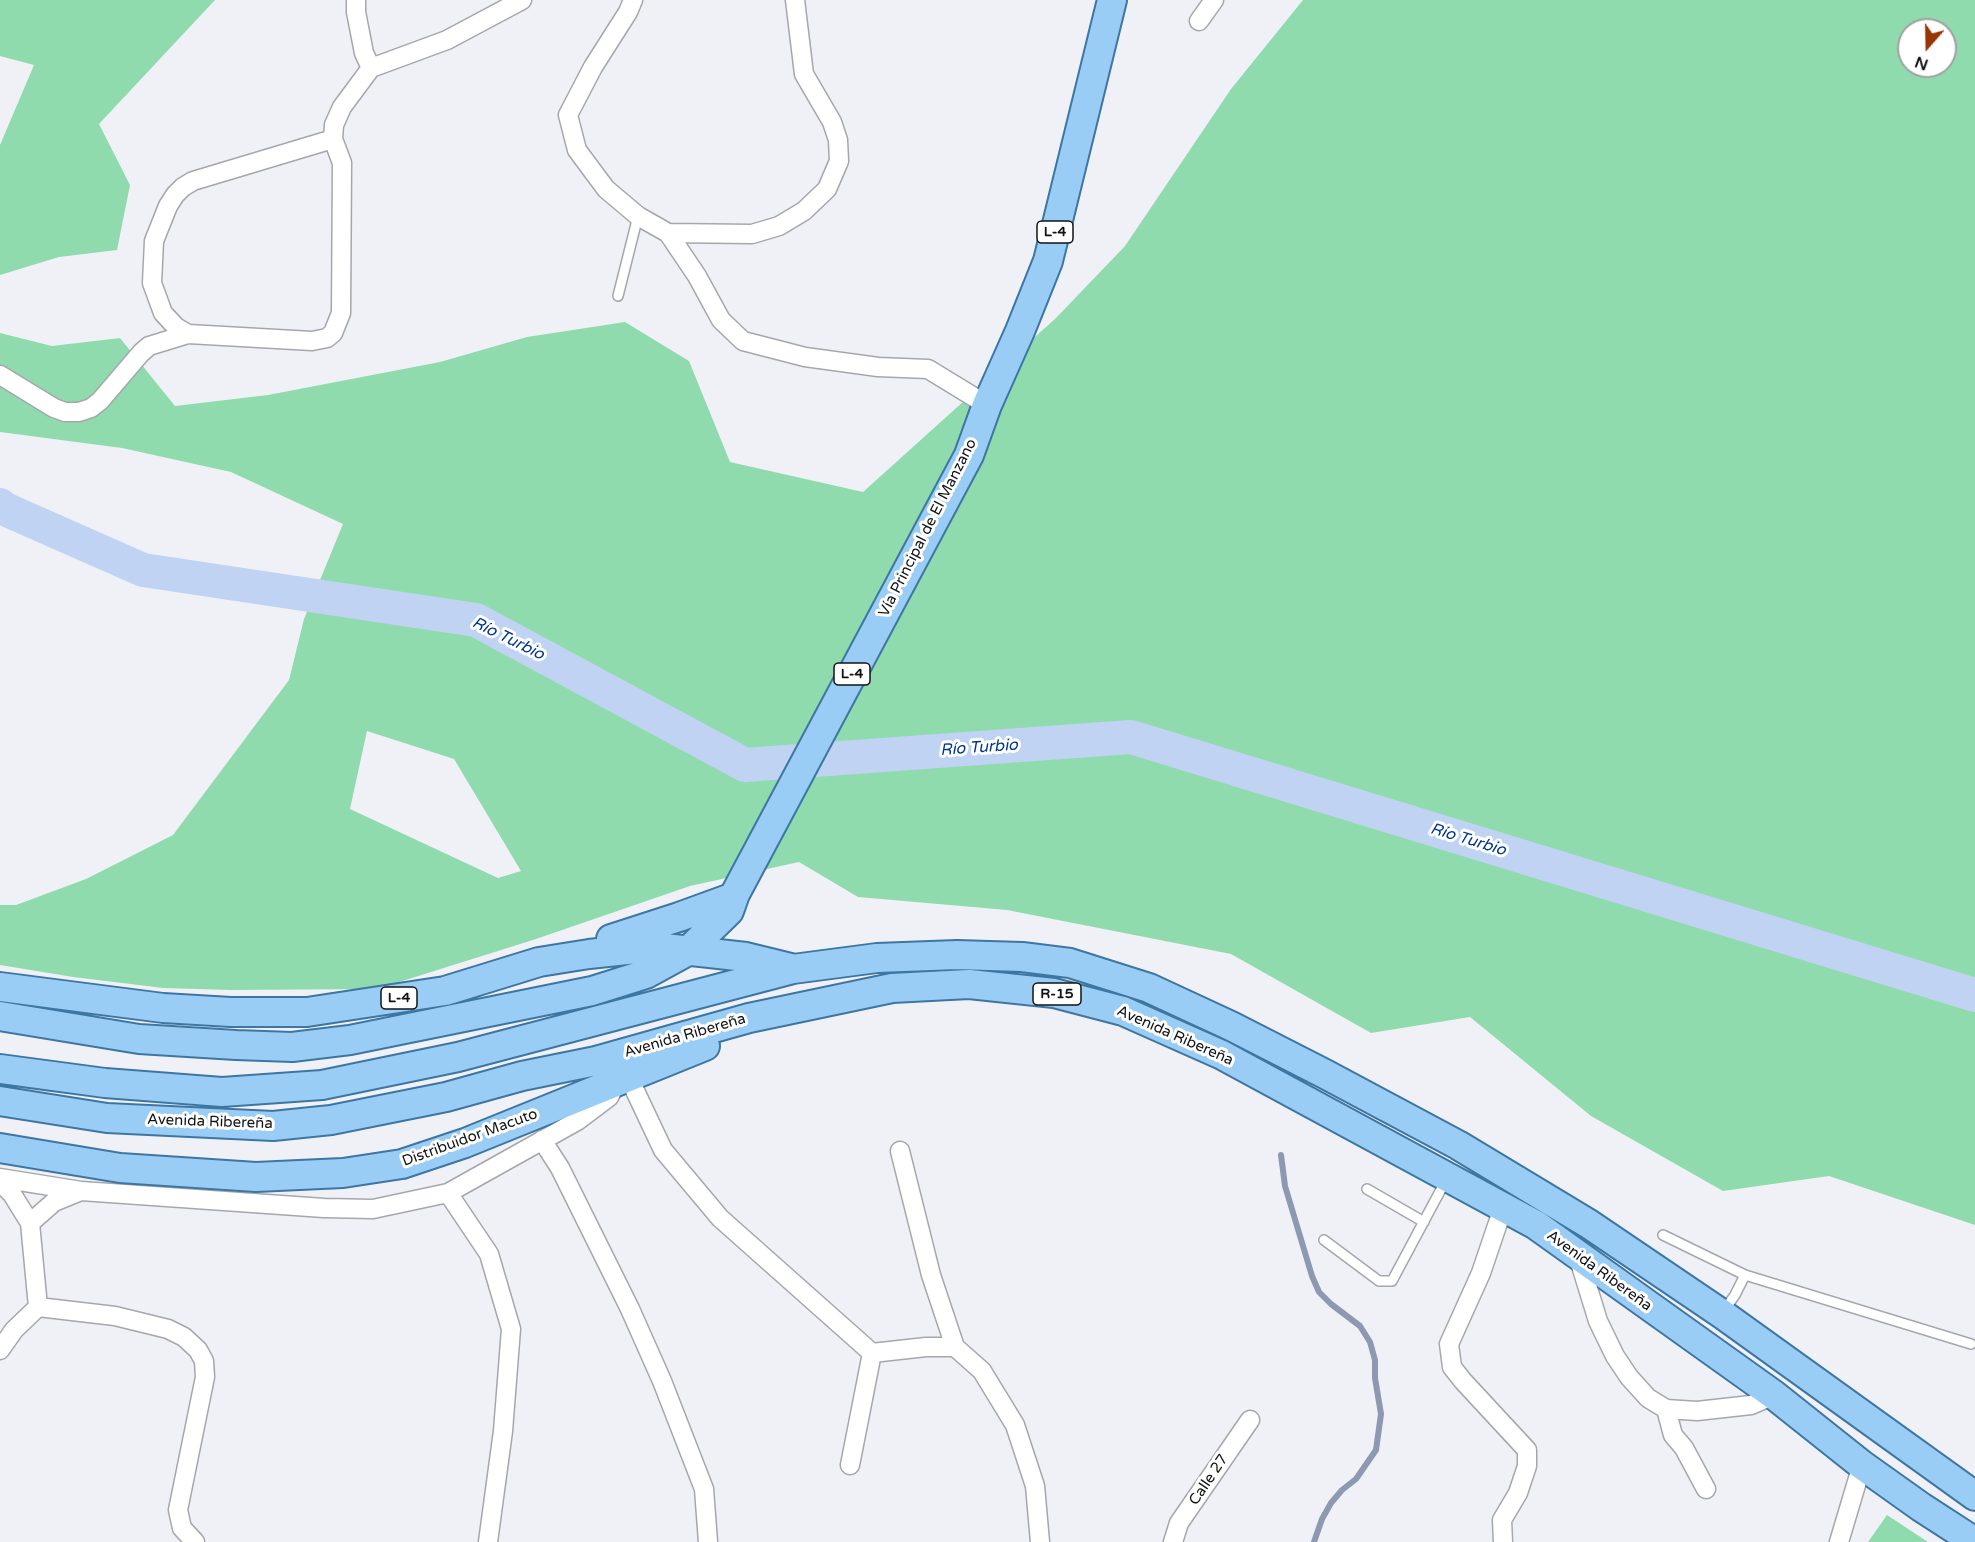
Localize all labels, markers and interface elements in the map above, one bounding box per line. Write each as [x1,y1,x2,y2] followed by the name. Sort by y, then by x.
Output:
[1897,18,1957,78] north arrow
[1912,51,1931,75] text: N
[1037,221,1073,243] road number: L-4
[875,436,981,620] street label: Vía Principal de El Manzano
[469,613,547,665] water label: Río Turbio
[834,663,870,685] road number: L-4
[940,736,1018,760] water label: Río Turbio
[1428,819,1508,861] water label: Río Turbio
[1033,983,1081,1005] road number: R-15
[381,987,417,1009] road number: L-4
[1114,1002,1236,1070] street label: Avenida Ribereña
[622,1010,748,1062] street label: Avenida Ribereña
[400,1105,540,1171] street label: Distribuidor Macuto
[147,1111,273,1133] street label: Avenida Ribereña
[1543,1227,1655,1315] street label: Avenida Ribereña
[1185,1451,1233,1509] street label: Calle 27

